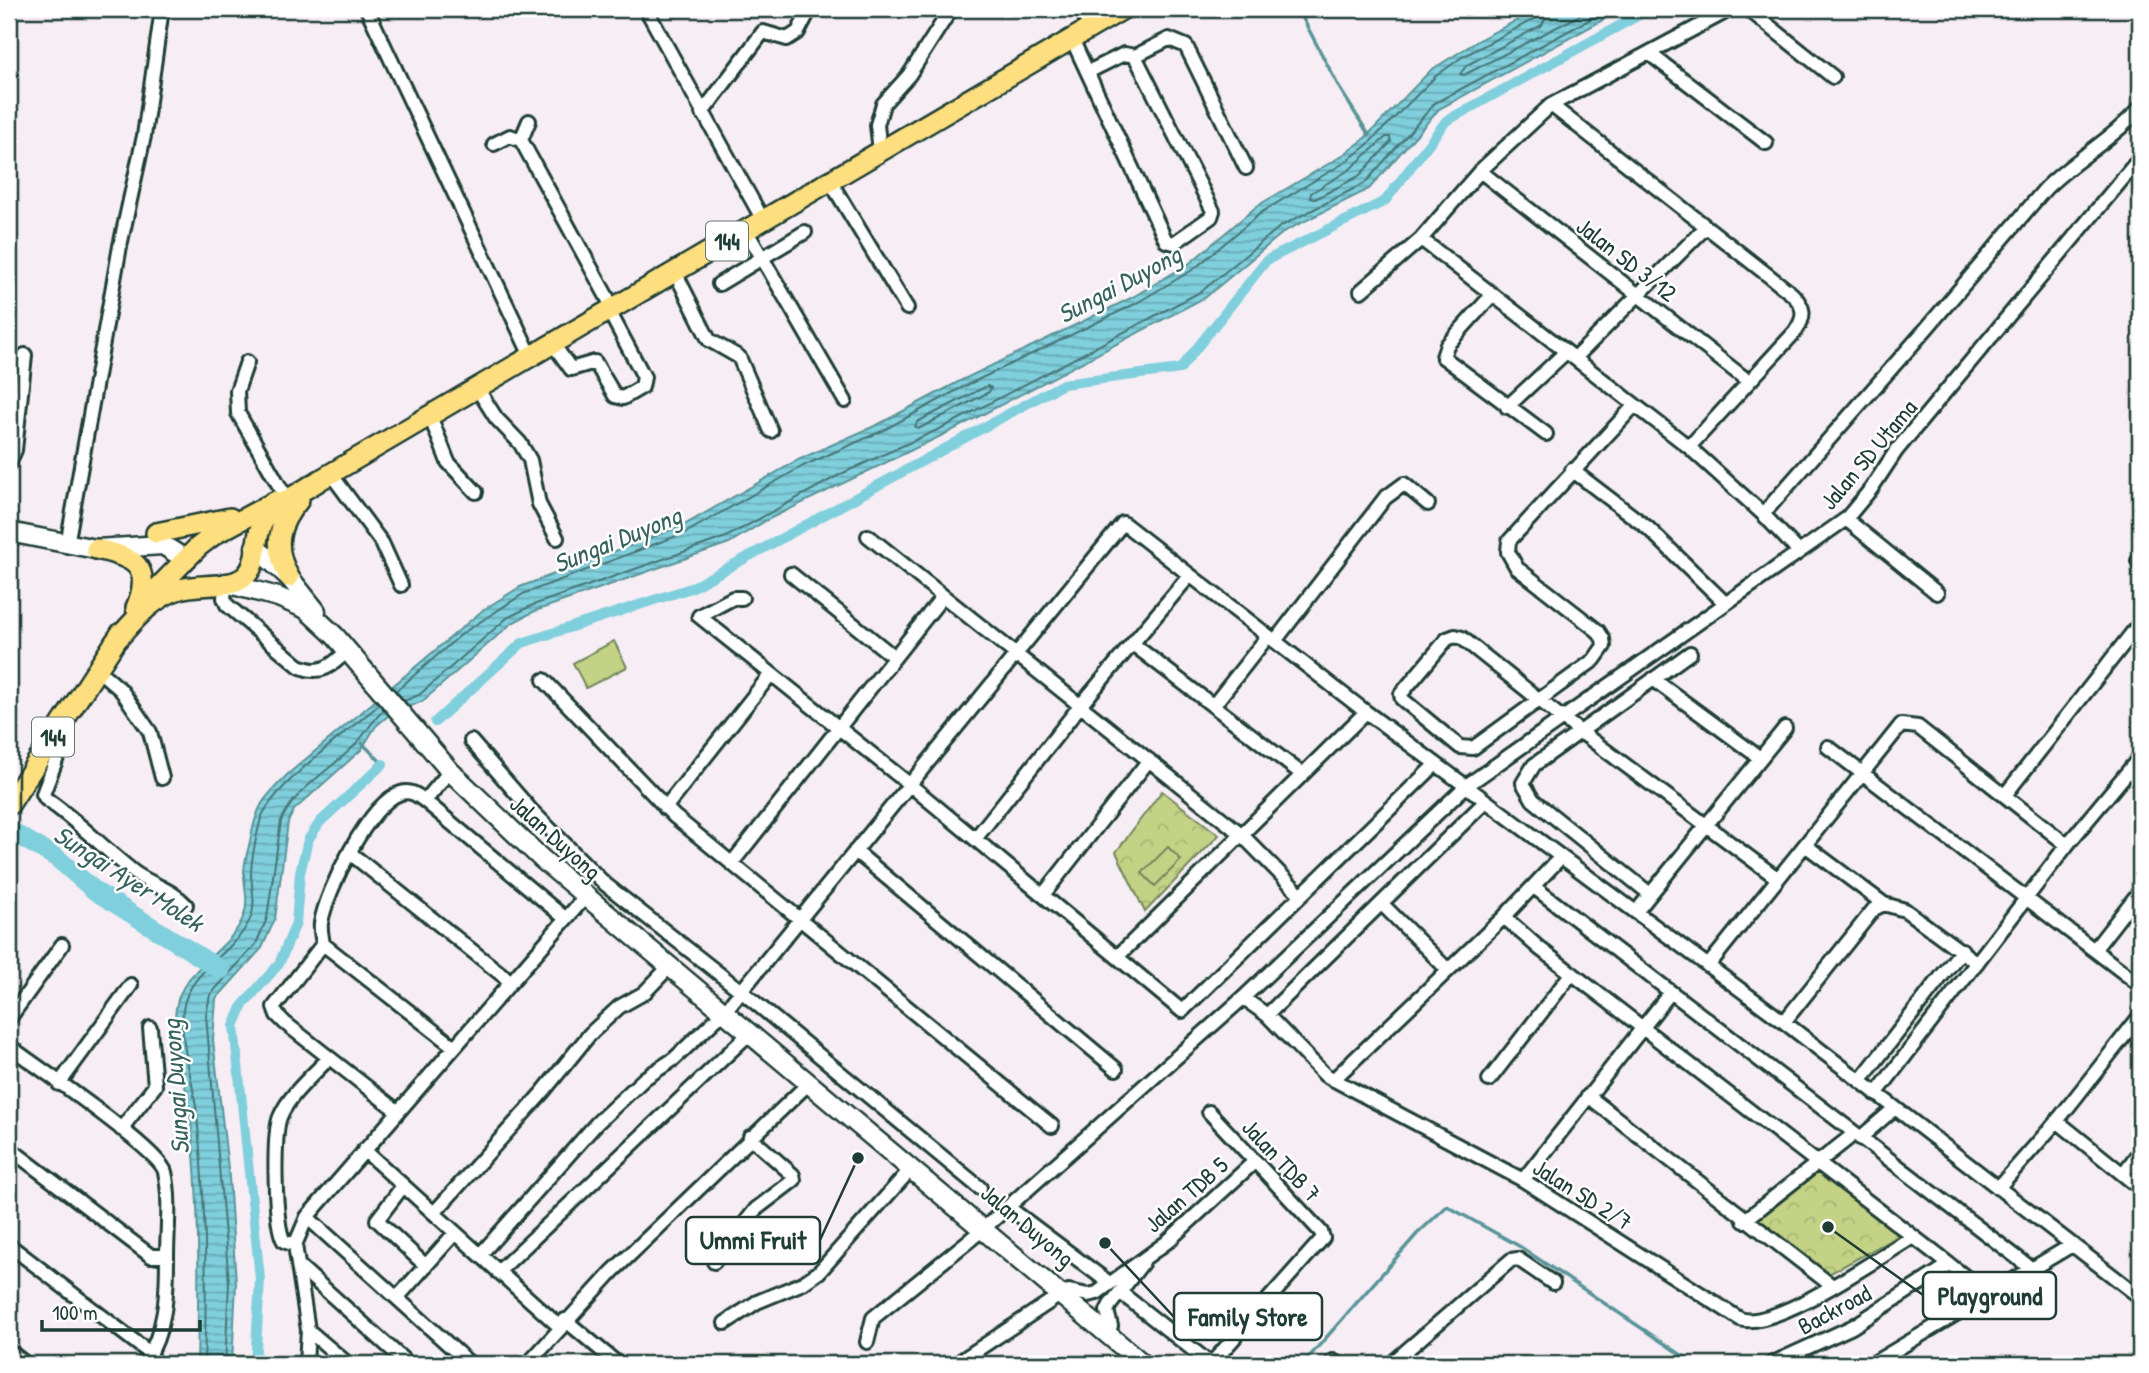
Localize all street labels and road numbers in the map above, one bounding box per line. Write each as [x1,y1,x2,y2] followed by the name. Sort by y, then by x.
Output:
[1570,210,1684,308] street label: Jalan SD 3/12
[706,222,748,260] road number: 144
[1812,392,1924,516] street label: Jalan SD Utama
[32,718,74,757] road number: 144
[503,787,609,887] street label: Jalan Duyong
[1235,1112,1329,1208] street label: Jalan TDB 7
[1137,1149,1235,1239] street label: Jalan TDB 5
[1527,1151,1639,1237] street label: Jalan SD 2/7
[975,1176,1081,1274] street label: Jalan Duyong
[1792,1276,1876,1342] street label: Backroad

